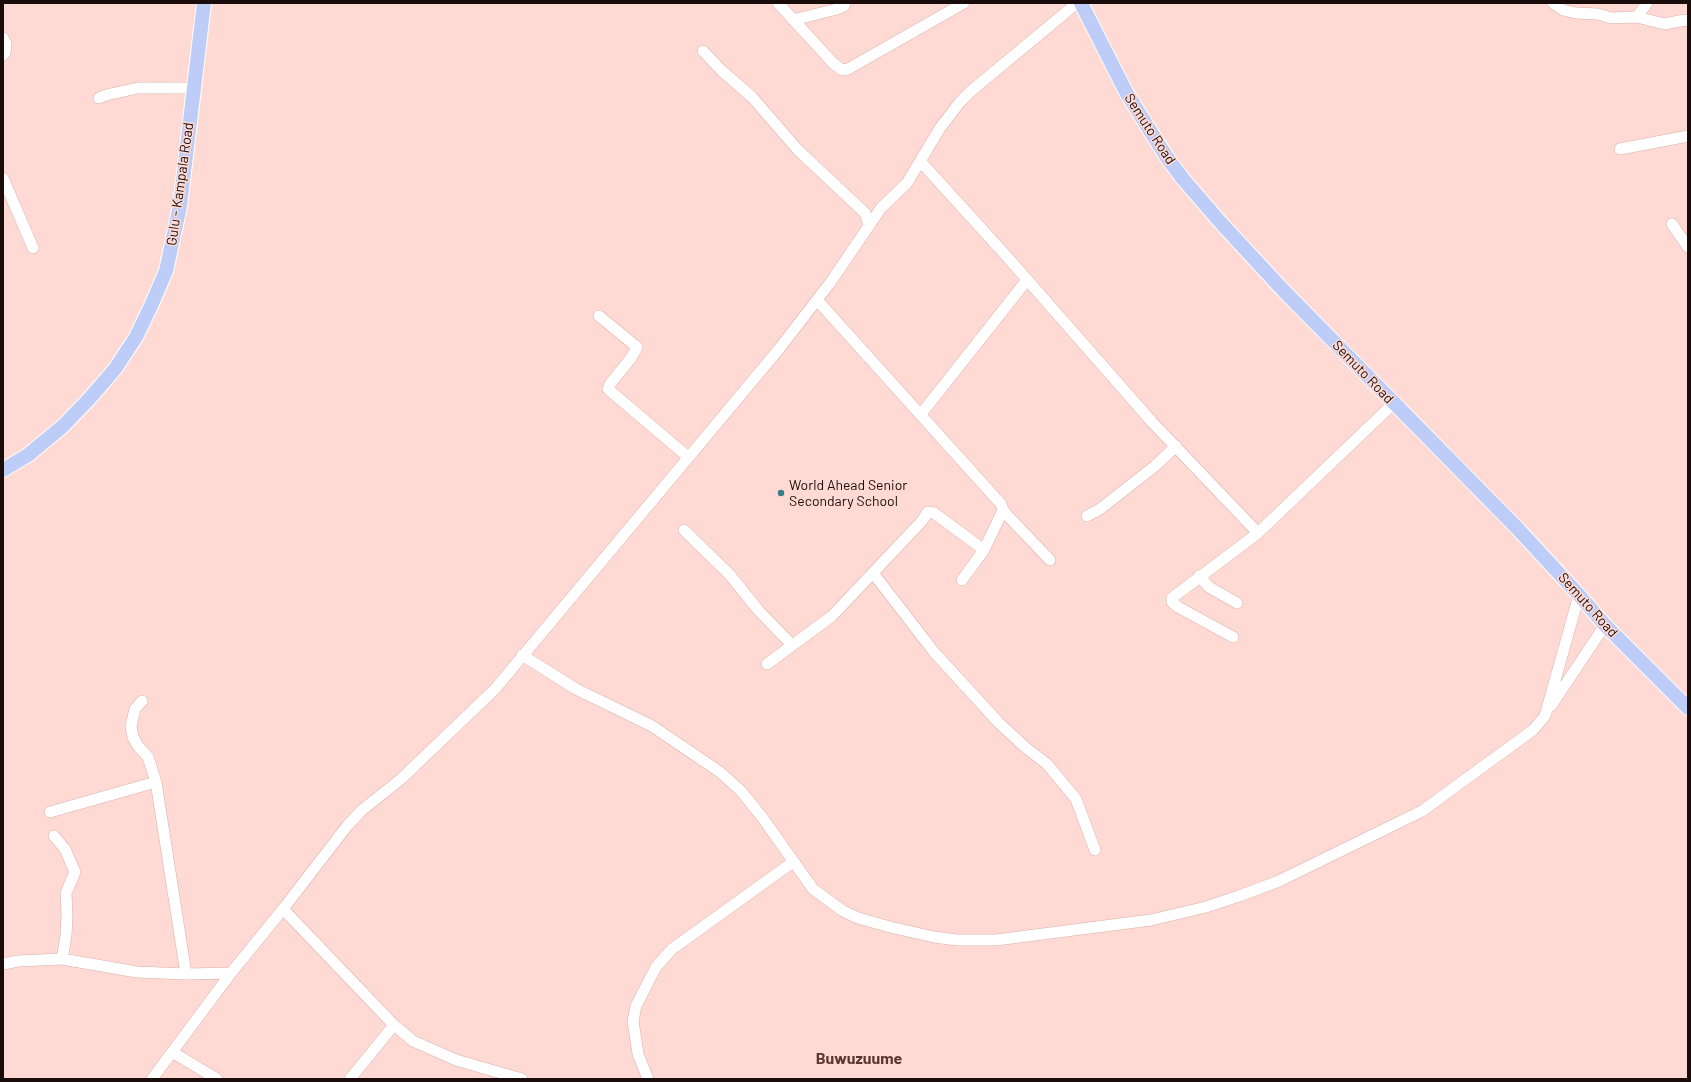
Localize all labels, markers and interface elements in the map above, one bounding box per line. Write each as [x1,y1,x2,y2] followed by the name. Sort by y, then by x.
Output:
[1121,90,1179,168] street label: Semuto Road
[163,121,197,247] street label: Gulu - Kampala Road
[1329,337,1397,407] street label: Semuto Road
[789,477,907,510] place label: World Ahead Senior Secondary School
[776,488,786,498] marker: World Ahead Senior Secondary School
[1555,569,1621,641] street label: Semuto Road
[816,1049,902,1069] district label: Buwuzuume

